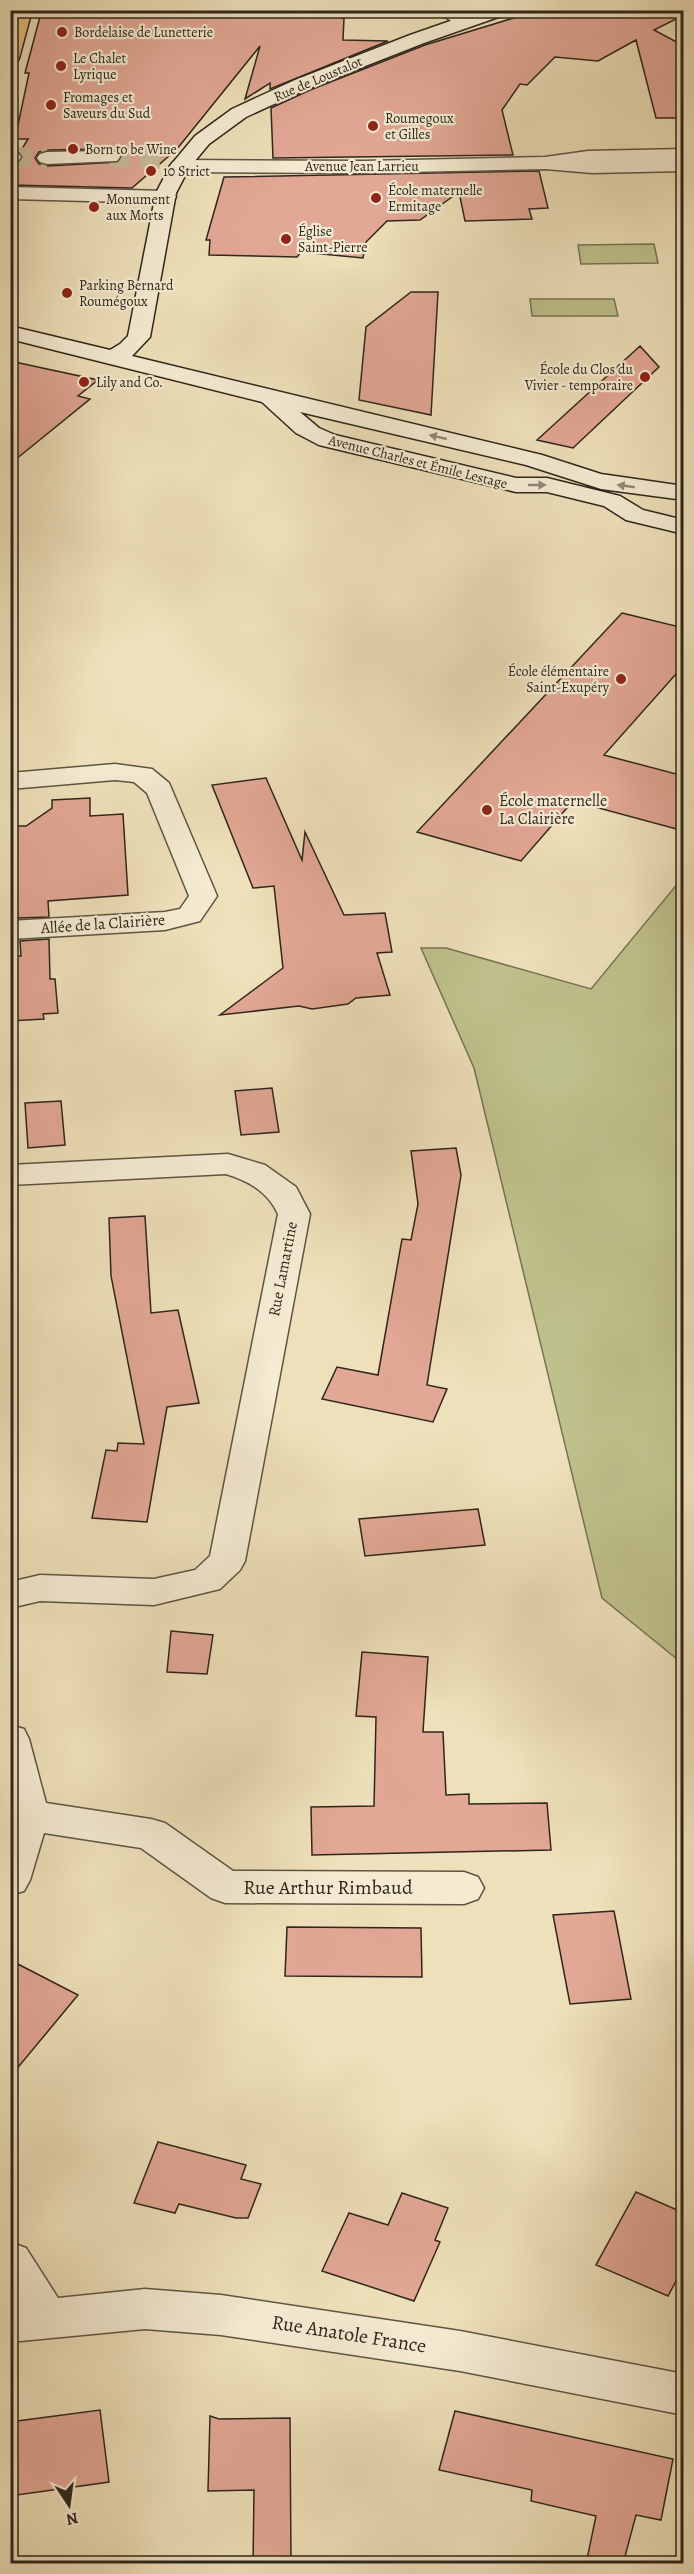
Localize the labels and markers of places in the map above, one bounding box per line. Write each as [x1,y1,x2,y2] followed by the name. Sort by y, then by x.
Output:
[74,23,213,42] place label: Bordelaise de Lunetterie
[55,25,69,39] marker: Bordelaise de Lunetterie
[73,49,127,84] place label: Le Chalet Lyrique
[54,59,68,73] marker: Le Chalet Lyrique
[63,88,151,123] place label: Fromages et Saveurs du Sud
[44,98,58,112] marker: Fromages et Saveurs du Sud
[385,109,454,144] place label: Roumegoux et Gilles
[366,119,380,133] marker: Roumegoux et Gilles
[85,140,177,159] place label: Born to be Wine
[66,142,80,156] marker: Born to be Wine
[163,162,210,181] place label: 10 Strict
[144,164,158,178] marker: 10 Strict
[388,181,483,216] place label: École maternelle Ermitage
[106,190,170,225] place label: Monument aux Morts
[369,191,383,205] marker: École maternelle Ermitage
[87,200,101,214] marker: Monument aux Morts
[298,222,367,257] place label: Église Saint-Pierre
[279,232,293,246] marker: Église Saint-Pierre
[79,276,174,311] place label: Parking Bernard Roumégoux
[60,286,74,300] marker: Parking Bernard Roumégoux
[524,360,633,395] place label: École du Clos du Vivier - temporaire
[638,370,652,384] marker: École du Clos du Vivier - temporaire
[96,373,163,392] place label: Lily and Co.
[77,375,91,389] marker: Lily and Co.
[508,662,610,697] place label: École élémentaire Saint-Exupéry
[614,672,628,686] marker: École élémentaire Saint-Exupéry
[499,790,607,830] place label: École maternelle La Clairière
[480,803,494,817] marker: École maternelle La Clairière

